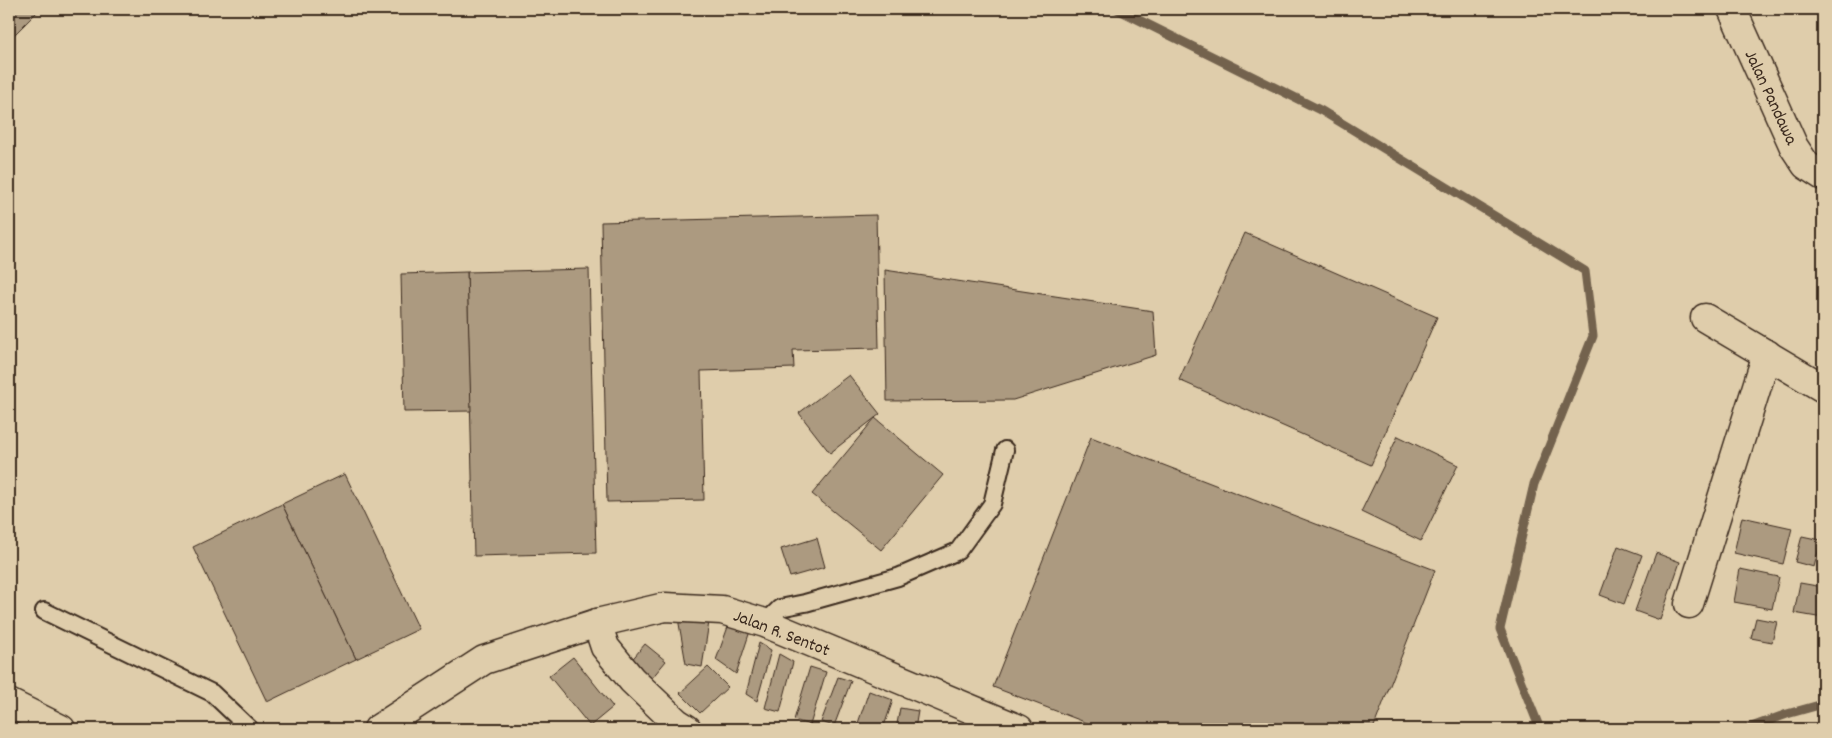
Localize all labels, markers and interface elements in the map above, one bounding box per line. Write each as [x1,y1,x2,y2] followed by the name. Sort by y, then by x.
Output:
[1737,47,1803,150] street label: Jalan Pandawa
[729,604,833,664] street label: Jalan R. Sentot

